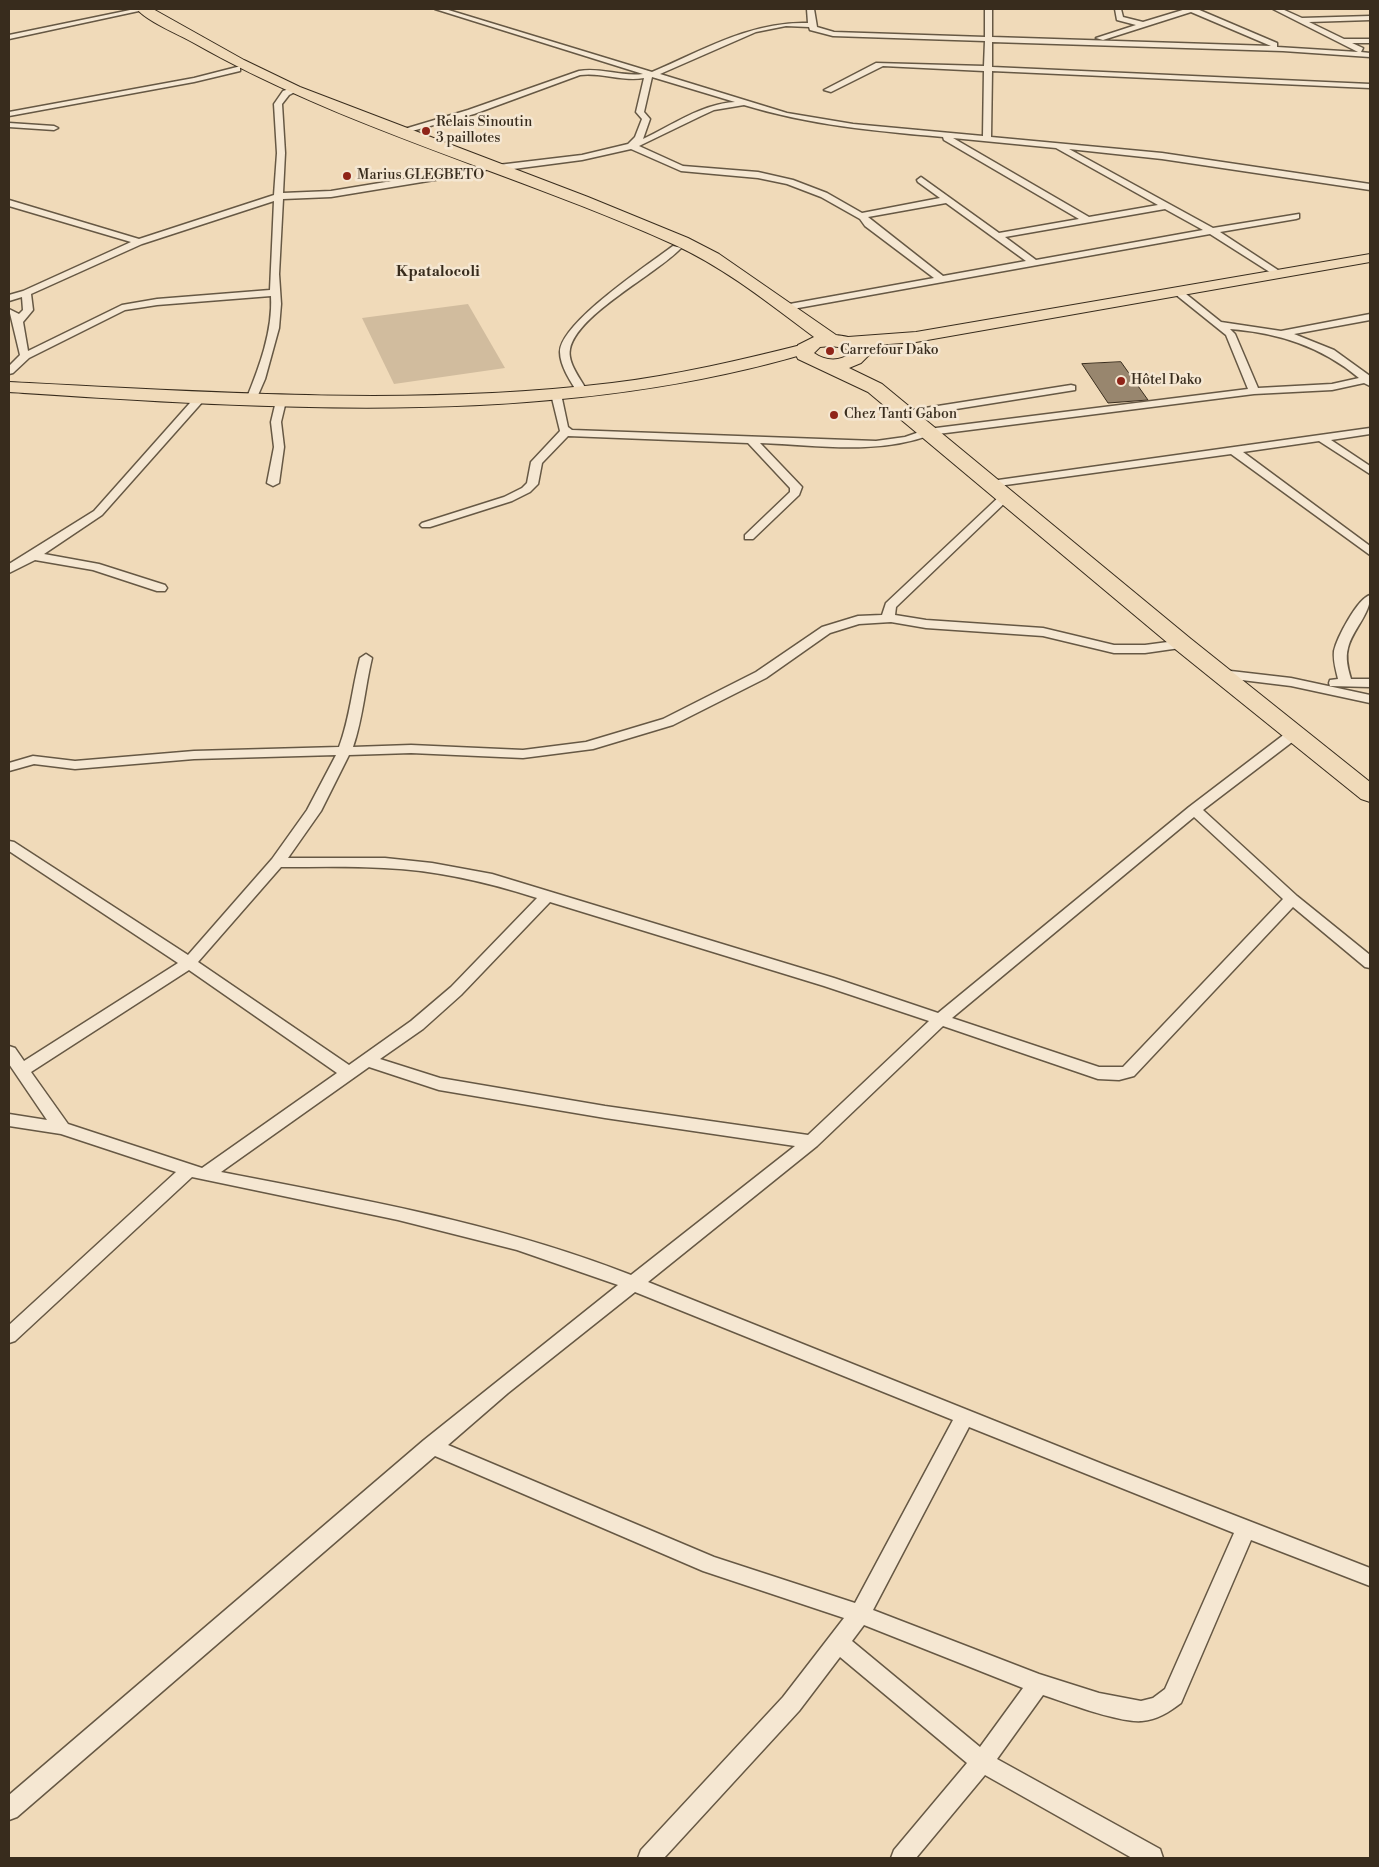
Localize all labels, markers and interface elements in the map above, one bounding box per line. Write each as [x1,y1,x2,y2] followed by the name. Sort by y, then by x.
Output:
[436,115,532,148] place label: Relais Sinoutin 3 paillotes
[420,125,432,137] marker: Relais Sinoutin 3 paillotes
[357,168,484,184] place label: Marius GLEGBETO
[341,170,353,182] marker: Marius GLEGBETO
[396,263,480,281] district label: Kpatalocoli
[840,343,939,359] place label: Carrefour Dako
[824,345,836,357] marker: Carrefour Dako
[1131,373,1202,389] place label: Hôtel Dako
[1115,375,1127,387] marker: Hôtel Dako
[844,407,957,423] place label: Chez Tanti Gabon
[828,409,840,421] marker: Chez Tanti Gabon

